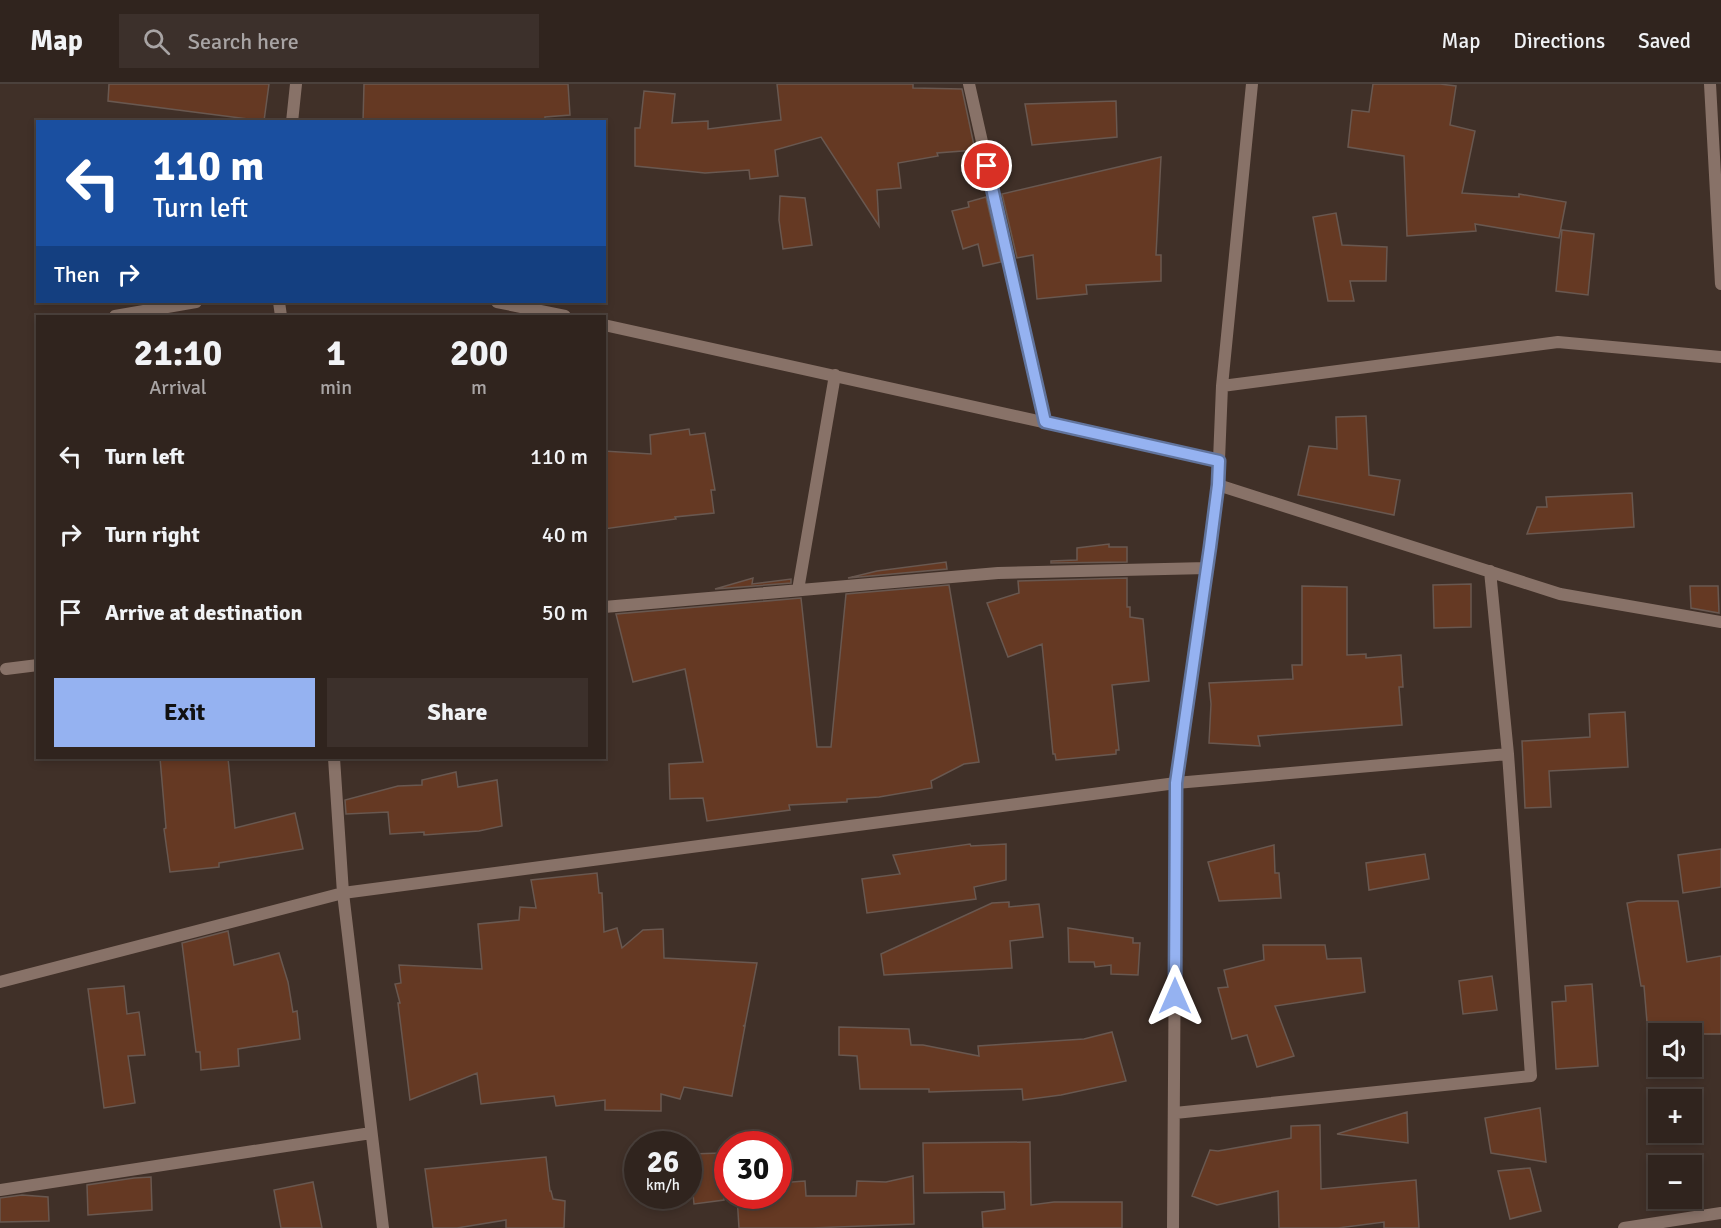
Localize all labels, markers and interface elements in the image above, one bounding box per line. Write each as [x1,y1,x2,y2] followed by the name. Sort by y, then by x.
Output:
[119,14,539,68] search box
[30,24,83,58] text: Map
[140,25,173,58] icon: search
[188,28,299,55] text: Search here
[1442,28,1480,54] text: Map
[1513,28,1605,54] text: Directions
[1638,28,1691,54] text: Saved
[961,140,1012,191] pin
[153,141,264,192] text: 110 m
[54,144,132,222] icon: left
[970,149,1003,182] icon: arrive
[153,192,248,225] text: Turn left
[112,258,145,291] icon: right
[54,261,100,288] text: Then
[134,331,222,376] text: 21:10
[326,331,346,376] text: 1
[450,331,508,376] text: 200
[149,375,207,400] text: Arrival
[320,375,352,400] text: min
[471,375,487,400] text: m
[54,440,87,473] icon: left
[105,443,185,470] text: Turn left
[530,443,588,470] text: 110 m
[54,518,87,551] icon: right
[105,521,200,548] text: Turn right
[542,521,588,548] text: 40 m
[54,596,87,629] icon: arrive
[105,599,302,626] text: Arrive at destination
[542,599,588,626] text: 50 m
[54,678,315,747] button: Exit
[327,678,588,747] button: Share
[1143,964,1207,1028] position arrow
[1648,1023,1702,1209] map controls
[1648,1023,1702,1077] button: sound
[1648,1089,1702,1143] button: +
[714,1131,792,1209] speed limit sign: 30
[647,1144,679,1181] text: 26
[1648,1155,1702,1209] button: −
[646,1176,680,1194] text: km/h

